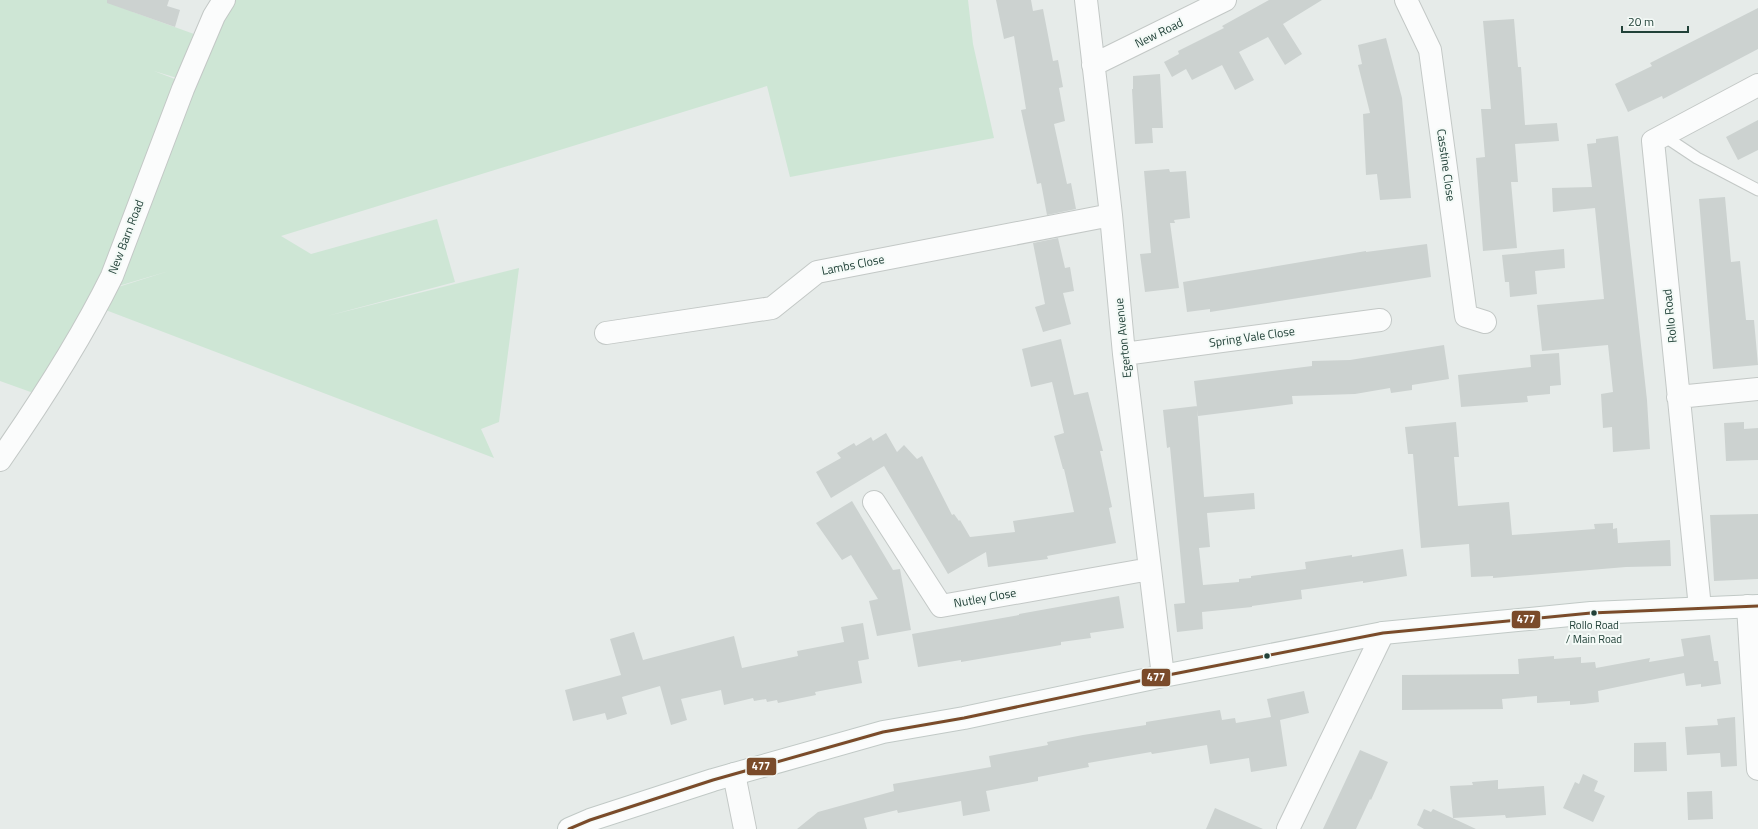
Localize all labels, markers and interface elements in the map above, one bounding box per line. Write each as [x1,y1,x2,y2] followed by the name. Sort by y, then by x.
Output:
[1622,8,1688,34] scale bar
[1628,12,1654,31] text: 20 m
[1131,13,1186,52] street label: New Road
[1432,127,1461,202] street label: Casstine Close
[103,197,148,277] street label: New Barn Road
[820,249,886,280] street label: Lambs Close
[1657,288,1682,344] street label: Rollo Road
[1109,297,1136,379] street label: Egerton Avenue
[1208,321,1296,352] street label: Spring Vale Close
[952,583,1018,612] street label: Nutley Close
[1589,608,1599,618] marker: Rollo Road / Main Road
[1511,610,1541,629] line badge: 477
[1517,611,1535,627] text: 477
[1566,617,1622,647] place label: Rollo Road / Main Road
[1262,651,1272,661] unlabelled marker
[1141,668,1171,687] line badge: 477
[1147,669,1165,685] text: 477
[746,757,777,776] line badge: 477
[752,758,770,774] text: 477

